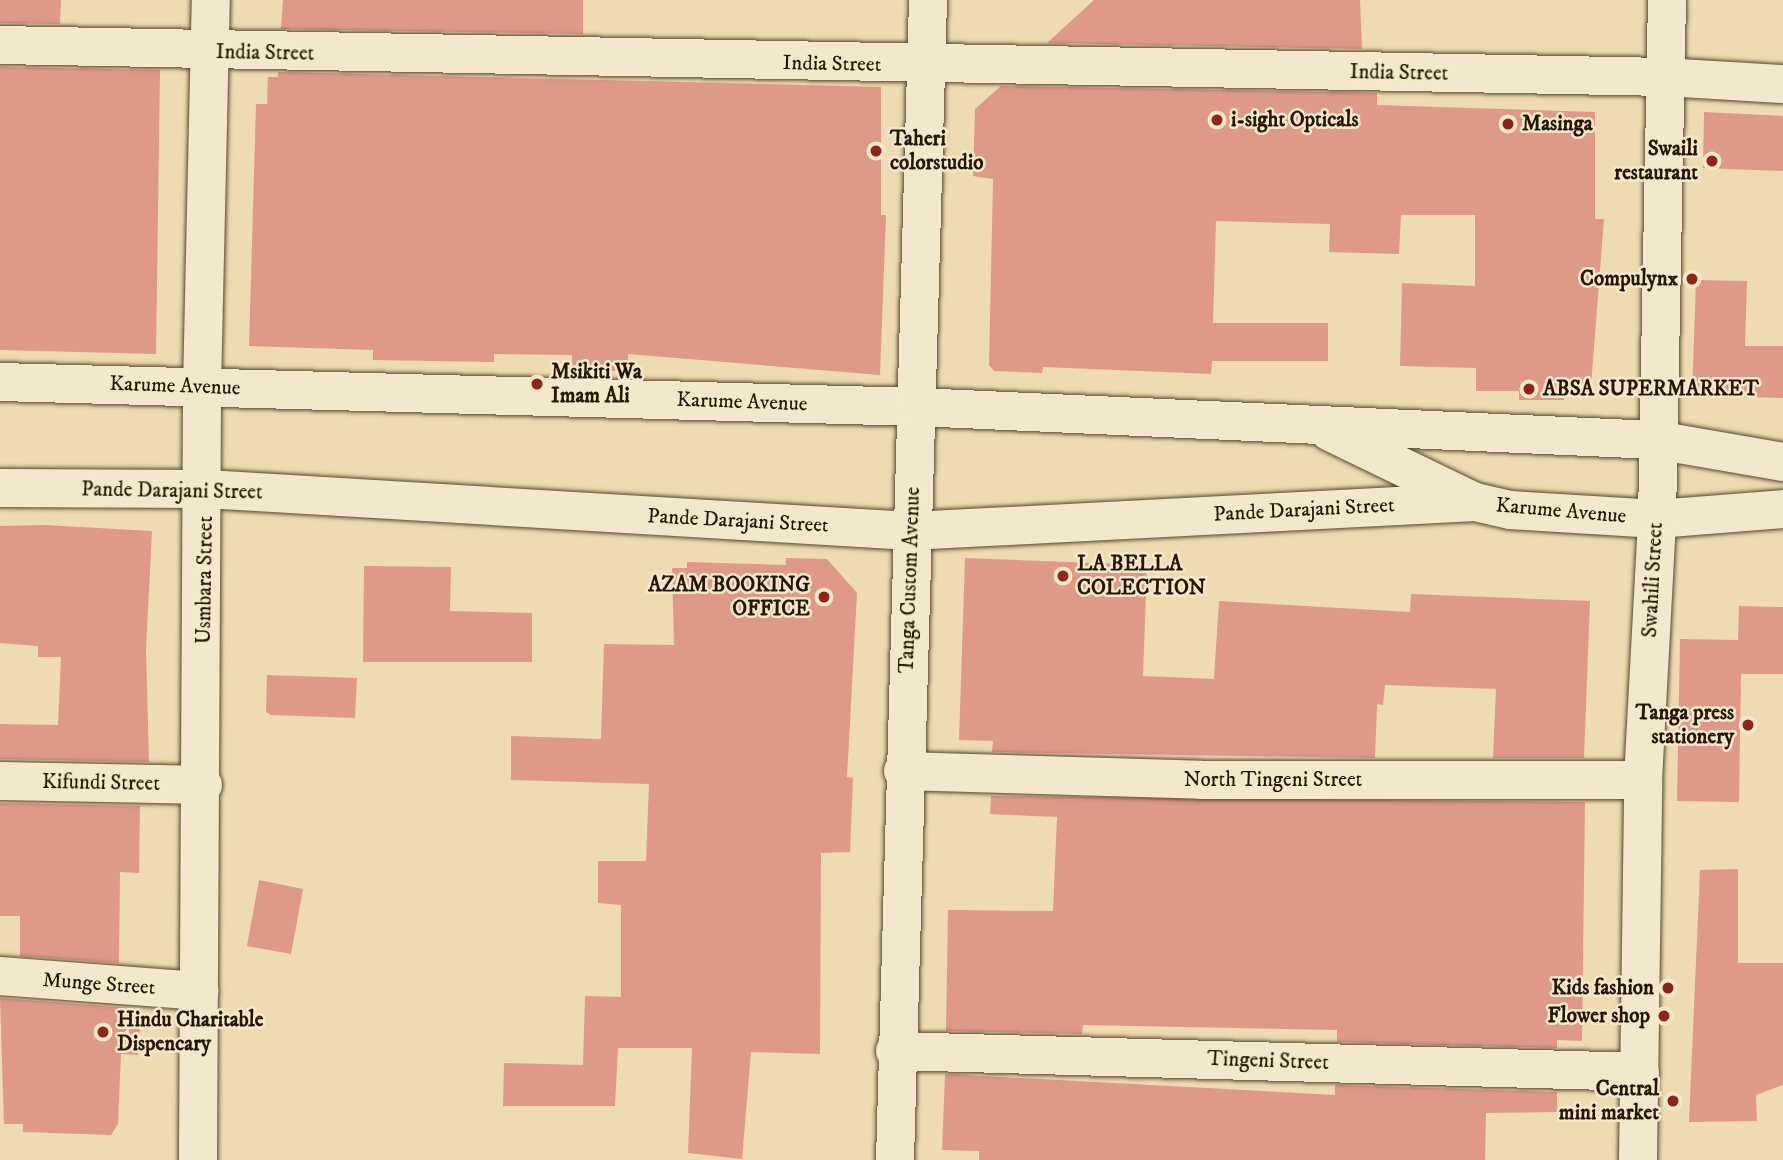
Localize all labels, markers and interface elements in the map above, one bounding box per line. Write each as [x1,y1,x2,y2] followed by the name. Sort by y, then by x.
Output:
[216,40,314,66] street label: India Street
[783,51,881,77] street label: India Street
[1350,60,1448,86] street label: India Street
[1231,107,1359,133] place label: i-sight Opticals
[1522,111,1593,137] place label: Masinga
[1209,112,1225,128] marker: i-sight Opticals
[1500,116,1516,132] marker: Masinga
[890,126,983,176] place label: Taheri colorstudio
[1614,136,1698,186] place label: Swaili restaurant
[868,143,884,159] marker: Taheri colorstudio
[1704,153,1720,169] marker: Swaili restaurant
[1580,266,1678,292] place label: Compulynx
[1684,271,1700,287] marker: Compulynx
[551,359,642,409] place label: Msikiti Wa Imam Ali
[109,371,241,401] street label: Karume Avenue
[529,376,545,392] marker: Msikiti Wa Imam Ali
[1543,376,1759,402] place label: ABSA SUPERMARKET
[1521,381,1537,397] marker: ABSA SUPERMARKET
[676,387,808,417] street label: Karume Avenue
[81,477,263,505] street label: Pande Darajani Street
[894,486,926,674] street label: Tanga Custom Avenue
[1213,493,1395,527] street label: Pande Darajani Street
[1495,493,1627,529] street label: Karume Avenue
[647,504,829,538] street label: Pande Darajani Street
[191,516,219,644] street label: Usmbara Street
[1637,522,1669,638] street label: Swahili Street
[1077,551,1206,601] place label: LA BELLA COLECTION
[1055,568,1071,584] marker: LA BELLA COLECTION
[648,572,810,622] place label: AZAM BOOKING OFFICE
[816,589,832,605] marker: AZAM BOOKING OFFICE
[1635,700,1734,750] place label: Tanga press stationery
[1740,717,1756,733] marker: Tanga press stationery
[1184,767,1362,793] street label: North Tingeni Street
[42,769,160,797] street label: Kifundi Street
[42,967,156,1001] street label: Munge Street
[1552,975,1654,1001] place label: Kids fashion
[1660,980,1676,996] marker: Kids fashion
[1548,1003,1650,1029] place label: Flower shop
[117,1007,263,1057] place label: Hindu Charitable Dispencary
[1656,1008,1672,1024] marker: Flower shop
[95,1024,111,1040] marker: Hindu Charitable Dispencary
[1207,1046,1329,1076] street label: Tingeni Street
[1559,1076,1659,1126] place label: Central mini market
[1665,1093,1681,1109] marker: Central mini market

